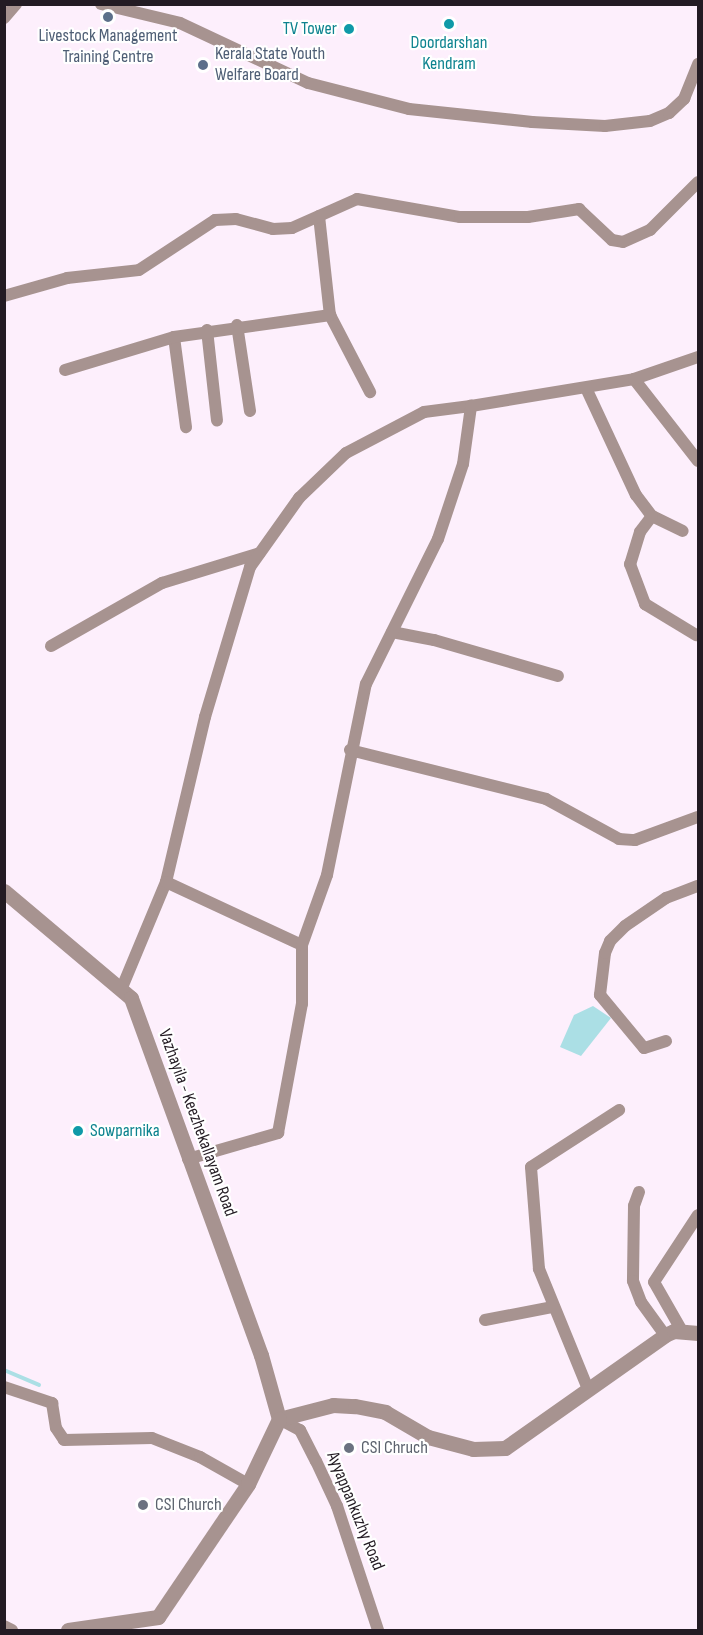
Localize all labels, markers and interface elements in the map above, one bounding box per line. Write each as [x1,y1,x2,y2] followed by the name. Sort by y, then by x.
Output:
[101,10,115,24] marker: Livestock Management Training Centre
[442,17,456,31] marker: Doordarshan Kendram
[283,18,337,40] place label: TV Tower
[342,22,356,36] marker: TV Tower
[39,26,177,68] place label: Livestock Management Training Centre
[411,33,487,76] place label: Doordarshan Kendram
[215,44,325,86] place label: Kerala State Youth Welfare Board
[196,58,210,72] marker: Kerala State Youth Welfare Board
[153,1027,241,1219] street label: Vazhayila - Keezhekallayam Road
[90,1120,160,1142] place label: Sowparnika
[71,1124,85,1138] marker: Sowparnika
[361,1437,428,1459] place label: CSI Chruch
[342,1441,356,1455] marker: CSI Chruch
[321,1449,389,1573] street label: Ayyappankuzhy Road
[155,1494,222,1516] place label: CSI Church
[136,1498,150,1512] marker: CSI Church

